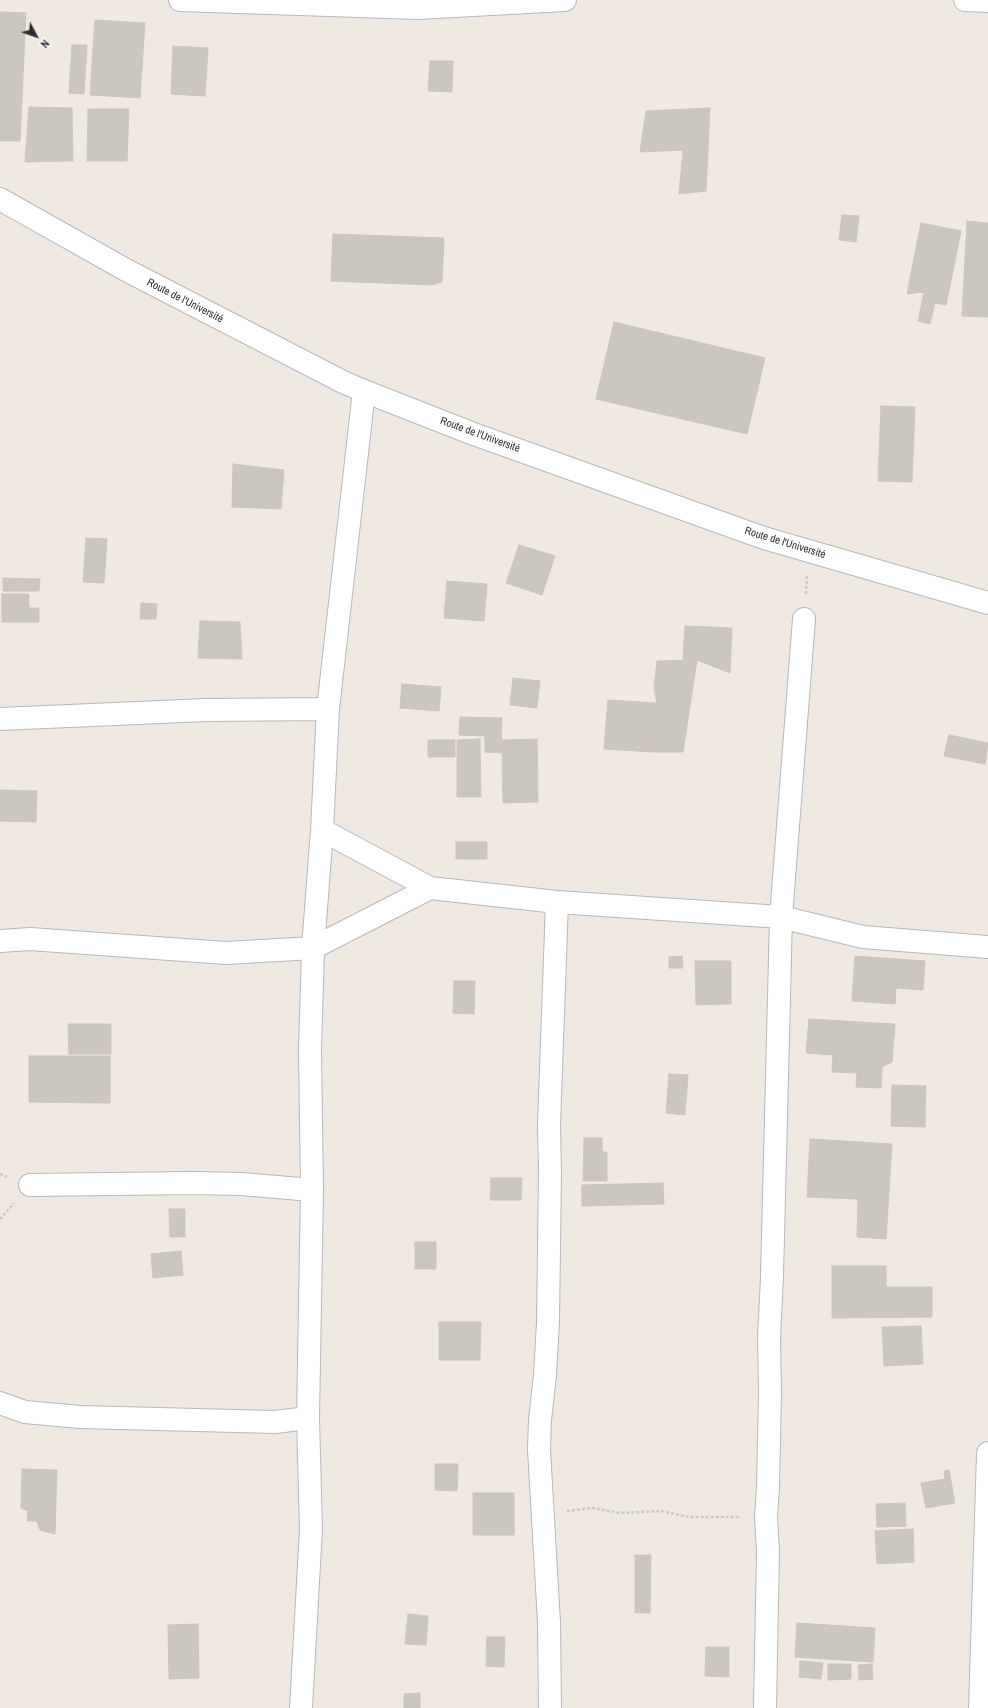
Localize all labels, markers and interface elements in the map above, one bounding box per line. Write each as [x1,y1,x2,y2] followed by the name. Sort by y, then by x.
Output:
[16,16,56,56] north arrow
[38,37,52,51] text: N
[145,276,225,326] street label: Route de l'Université
[438,414,522,456] street label: Route de l'Université
[743,524,827,562] street label: Route de l'Université

